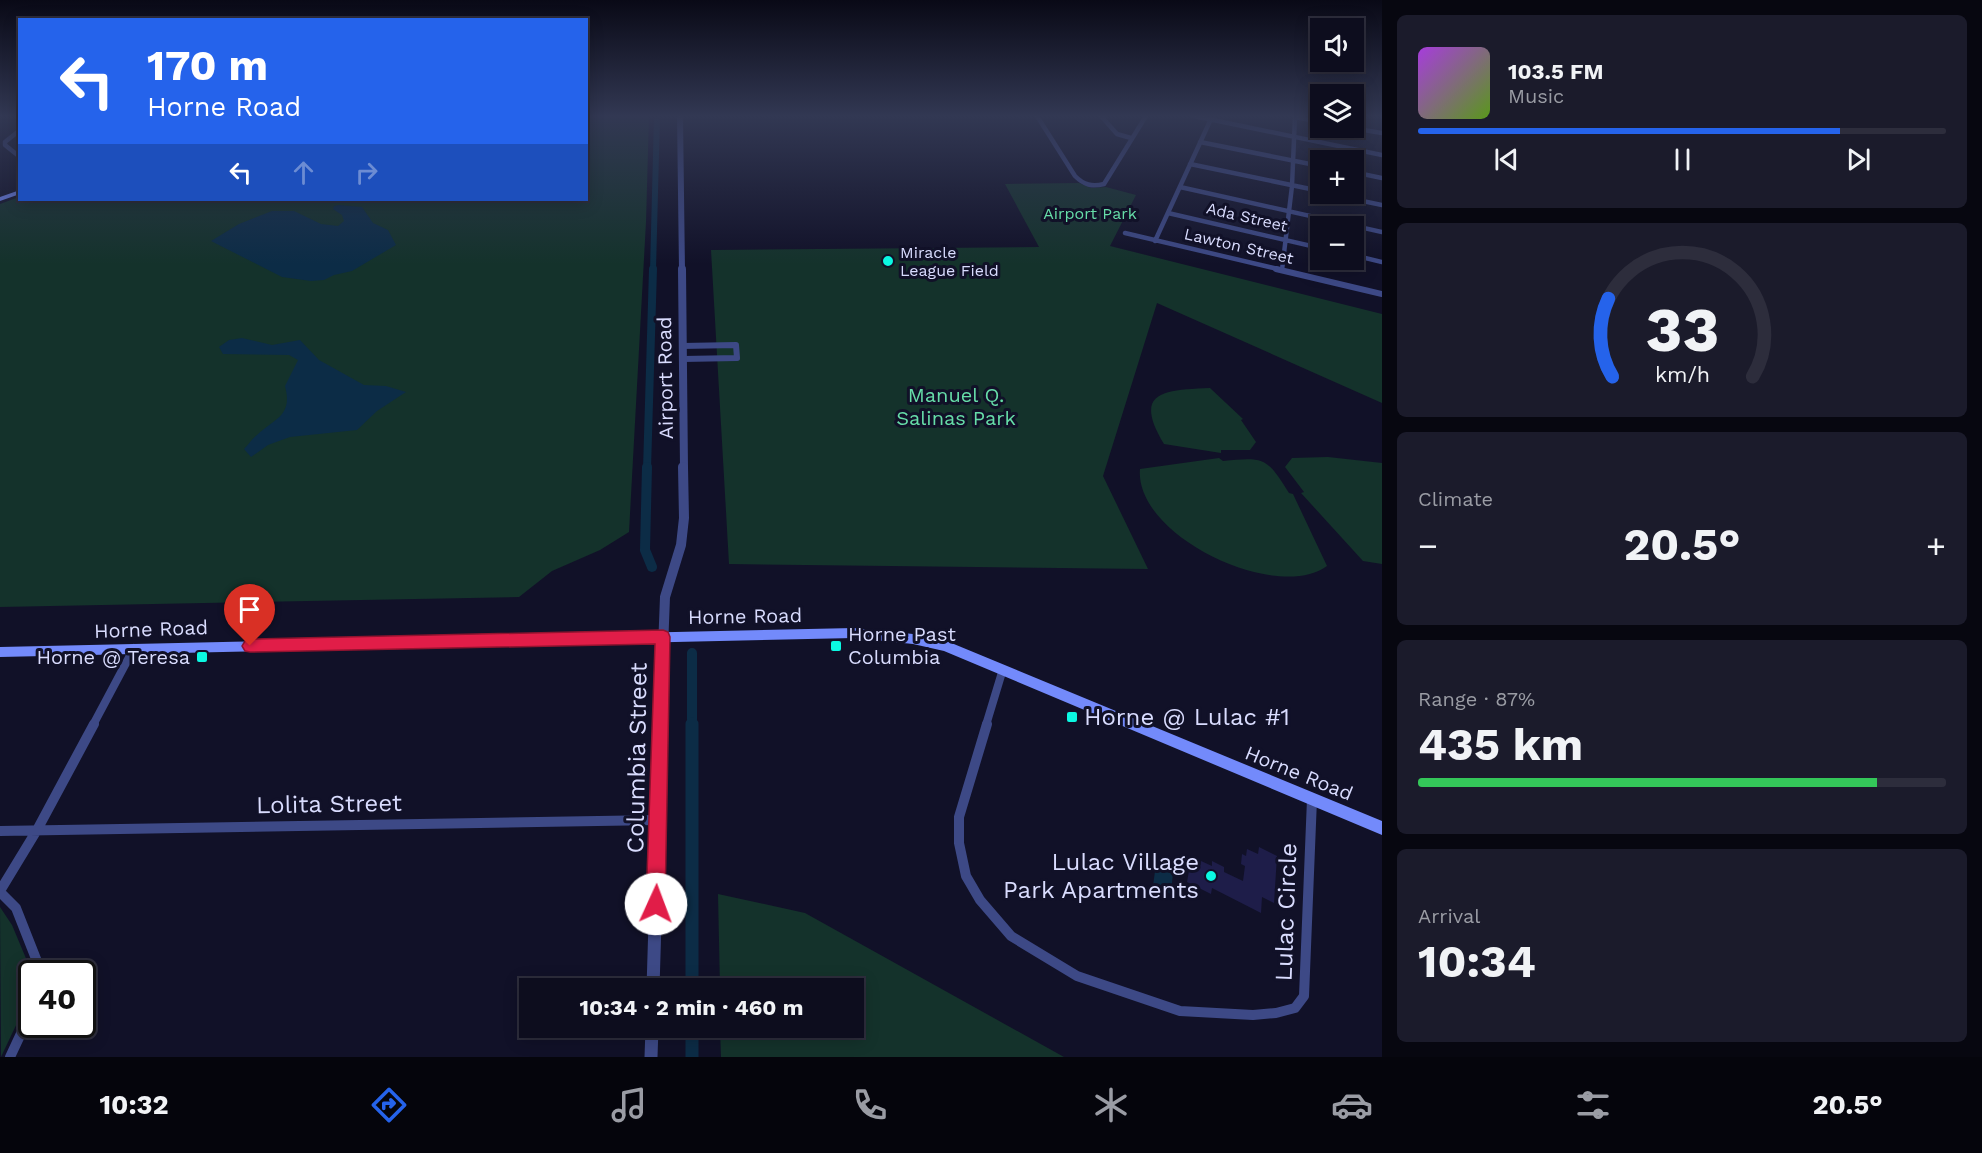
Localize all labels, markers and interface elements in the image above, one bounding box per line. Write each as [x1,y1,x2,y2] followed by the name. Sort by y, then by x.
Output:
[1310,18,1364,270] map controls
[1310,18,1364,72] button: sound
[147,41,268,90] text: 170 m
[48,42,126,120] icon: left
[1508,59,1604,84] text: 103.5 FM
[1310,84,1364,138] button: layers
[1508,84,1564,108] text: Music
[147,91,301,123] text: Horne Road
[1490,143,1523,176] icon: previous
[1666,143,1699,176] icon: pause
[1842,143,1875,176] icon: next
[1310,150,1364,204] button: +
[224,156,257,189] icon: left
[287,156,320,189] icon: ahead
[350,156,383,189] icon: right
[1205,198,1290,236] street label: Ada Street
[1043,204,1137,223] park label: Airport Park
[1310,216,1364,270] button: −
[1182,224,1296,268] street label: Lawton Street
[900,243,999,280] place label: Miracle League Field
[881,254,895,268] marker: Miracle League Field
[1645,293,1719,366] text: 33
[652,316,678,440] street label: Airport Road
[1654,363,1710,388] text: km/h
[896,383,1016,430] park label: Manuel Q. Salinas Park
[1418,487,1493,511] text: Climate
[1624,518,1740,571] text: 20.5°
[1418,526,1438,565] text: −
[1926,526,1946,565] text: +
[224,584,275,646] pin
[233,593,266,626] icon: arrive
[688,603,802,629] street label: Horne Road
[93,615,209,643] street label: Horne Road
[848,622,956,669] place label: Horne Past Columbia
[829,639,843,653] marker: Horne Past Columbia
[36,645,190,669] place label: Horne @ Teresa
[195,650,209,664] marker: Horne @ Teresa
[621,662,653,854] street label: Columbia Street
[1418,687,1535,711] text: Range · 87%
[1084,703,1290,731] place label: Horne @ Lulac #1
[1065,710,1079,724] marker: Horne @ Lulac #1
[1418,718,1583,771] text: 435 km
[1242,740,1356,806] street label: Horne Road
[256,789,402,819] street label: Lolita Street
[1270,842,1302,982] street label: Lulac Circle
[1003,848,1199,904] place label: Lulac Village Park Apartments
[1204,869,1218,883] marker: Lulac Village Park Apartments
[624,872,688,936] position arrow
[1418,904,1480,928] text: Arrival
[1418,935,1536,988] text: 10:34
[18,960,96,1038] speed limit sign: 40
[580,995,803,1020] text: 10:34 · 2 min · 460 m
[368,1084,410,1126] icon: directions
[608,1084,650,1126] icon: music
[849,1084,891,1126] icon: phone
[1090,1084,1132,1126] icon: climate
[1331,1084,1373,1126] icon: car
[1572,1084,1614,1126] icon: filters
[99,1089,169,1121] text: 10:32
[1812,1089,1883,1121] text: 20.5°

